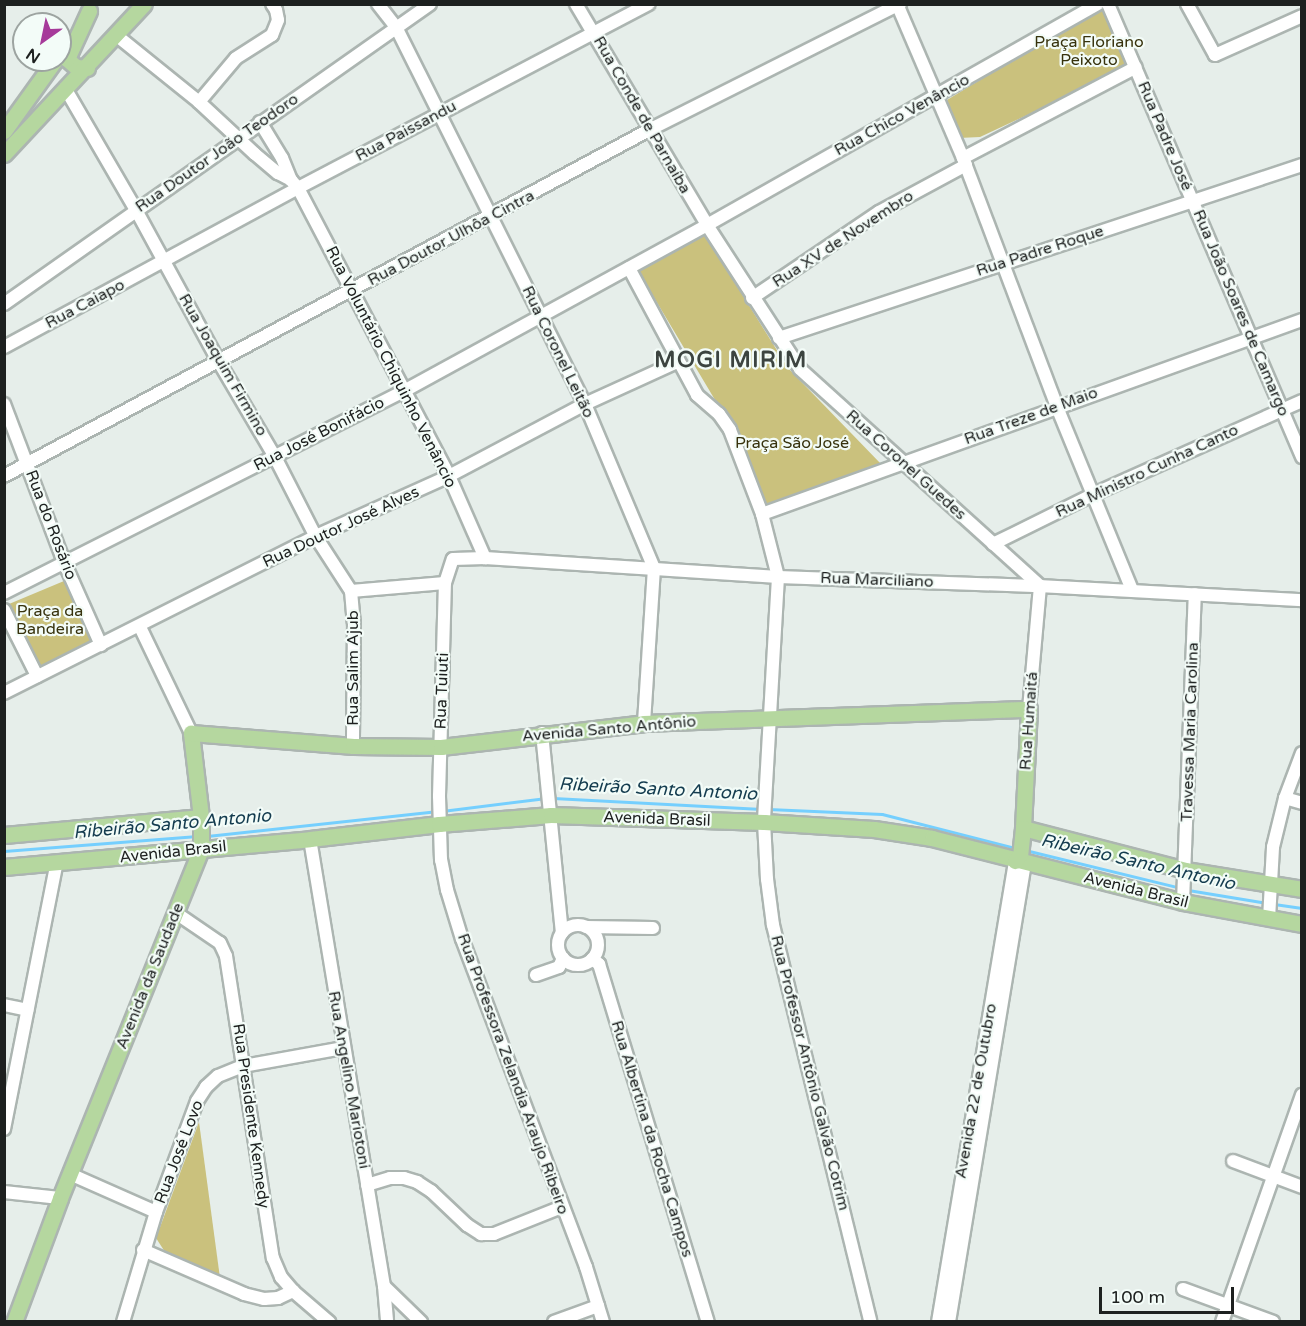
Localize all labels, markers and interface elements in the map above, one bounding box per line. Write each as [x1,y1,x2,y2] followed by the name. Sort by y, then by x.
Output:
[12,12,72,72] north arrow
[1034,32,1144,70] park label: Praça Floriano Peixoto
[589,33,695,197] street label: Rua Conde de Parnaíba
[22,44,44,67] text: N
[831,70,973,160] street label: Rua Chico Venâncio
[1133,79,1197,193] street label: Rua Padre José
[132,89,302,217] street label: Rua Doutor João Teodoro
[352,96,460,166] street label: Rua Paissandu
[364,186,538,290] street label: Rua Doutor Ulhôa Cintra
[769,186,917,292] street label: Rua XV de Novembro
[1189,207,1293,419] street label: Rua João Soares de Camargo
[974,221,1106,281] street label: Rua Padre Roque
[321,243,461,491] street label: Rua Voluntário Chiquinho Venâncio
[42,275,128,333] street label: Rua Caiapo
[518,283,598,421] street label: Rua Coronel Leitão
[174,291,272,439] street label: Rua Joaquim Firmino
[654,348,808,374] district label: MOGI MIRIM
[962,383,1100,449] street label: Rua Treze de Maio
[251,393,387,475] street label: Rua José Bonifácio
[842,406,970,524] street label: Rua Coronel Guedes
[1053,420,1241,522] street label: Rua Ministro Cunha Canto
[735,433,849,453] park label: Praça São José
[21,467,81,583] street label: Rua do Rosário
[260,482,422,572] street label: Rua Doutor José Alves
[820,568,934,592] street label: Rua Marciliano
[16,601,84,639] park label: Praça da Bandeira
[343,610,363,726] street label: Rua Salim Ajub
[1177,642,1203,822] street label: Travessa Maria Carolina
[431,652,453,730] street label: Rua Tuiuti
[1016,671,1042,771] street label: Rua Humaitá
[521,712,697,746] street label: Avenida Santo Antônio
[558,773,758,805] water label: Ribeirão Santo Antonio
[72,805,272,843] water label: Ribeirão Santo Antonio
[603,808,711,830] street label: Avenida Brasil
[1039,829,1237,895] water label: Ribeirão Santo Antonio
[119,837,227,867] street label: Avenida Brasil
[1082,868,1190,912] street label: Avenida Brasil
[112,900,188,1052] street label: Avenida da Saudade
[453,931,573,1217] street label: Rua Professora Zelandia Araujo Ribeiro
[766,933,854,1213] street label: Rua Professor Antônio Galvão Cotrim
[324,990,374,1170] street label: Rua Angelino Mariotoni
[951,1002,1001,1180] street label: Avenida 22 de Outubro
[607,1018,697,1260] street label: Rua Albertina da Rocha Campos
[229,1022,273,1210] street label: Rua Presidente Kennedy
[150,1098,208,1206] street label: Rua José Lovo
[1102,1275,1237,1313] scale bar
[1110,1286,1165,1308] text: 100 m

